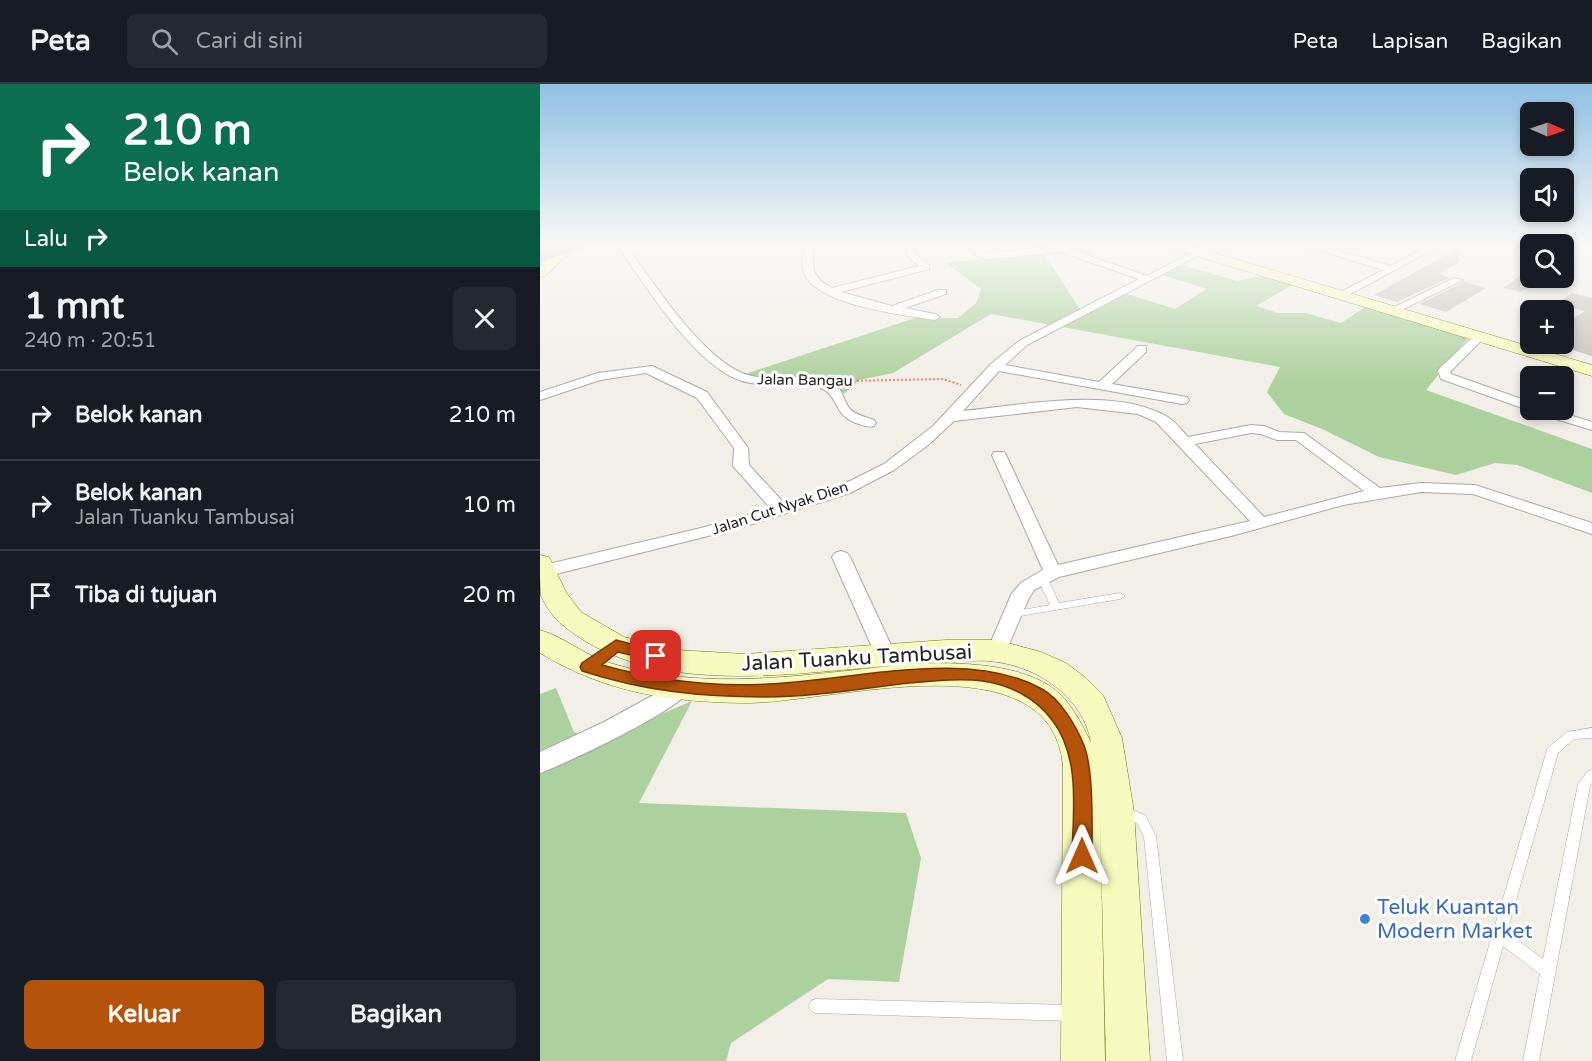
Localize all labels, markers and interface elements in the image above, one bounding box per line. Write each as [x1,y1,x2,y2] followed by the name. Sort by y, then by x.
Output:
[127,14,547,68] search box
[30,24,91,58] text: Peta
[148,25,181,58] icon: search
[196,28,303,54] text: Cari di sini
[1293,29,1338,54] text: Peta
[1371,29,1448,54] text: Lapisan
[1481,29,1562,54] text: Bagikan
[1520,102,1574,156] north arrow
[1520,102,1574,420] map controls
[123,105,252,156] text: 210 m
[24,108,102,186] icon: right
[123,156,279,189] text: Belok kanan
[1520,168,1574,222] button: sound
[80,222,113,255] icon: right
[24,226,68,252] text: Lalu
[1520,234,1574,288] button: search
[24,285,124,328] text: 1 mnt
[453,287,516,350] button: close
[1520,300,1574,354] button: +
[24,329,156,353] text: 240 m · 20:51
[1520,366,1574,420] button: −
[757,370,853,390] street label: Jalan Bangau
[24,399,57,432] icon: right
[75,402,202,428] text: Belok kanan
[449,402,516,428] text: 210 m
[709,477,851,539] street label: Jalan Cut Nyak Dien
[75,480,202,506] text: Belok kanan
[24,489,57,522] icon: right
[462,492,516,518] text: 10 m
[75,506,295,530] text: Jalan Tuanku Tambusai
[24,579,57,612] icon: arrive
[75,582,217,608] text: Tiba di tujuan
[462,582,516,608] text: 20 m
[630,630,681,681] pin
[639,639,672,672] icon: arrive
[741,639,973,677] street label: Jalan Tuanku Tambusai
[1050,824,1114,888] position arrow
[1377,895,1532,944] place label: Teluk Kuantan Modern Market
[1358,912,1372,926] marker: Teluk Kuantan Modern Market
[24,980,264,1049] button: Keluar
[276,980,516,1049] button: Bagikan

